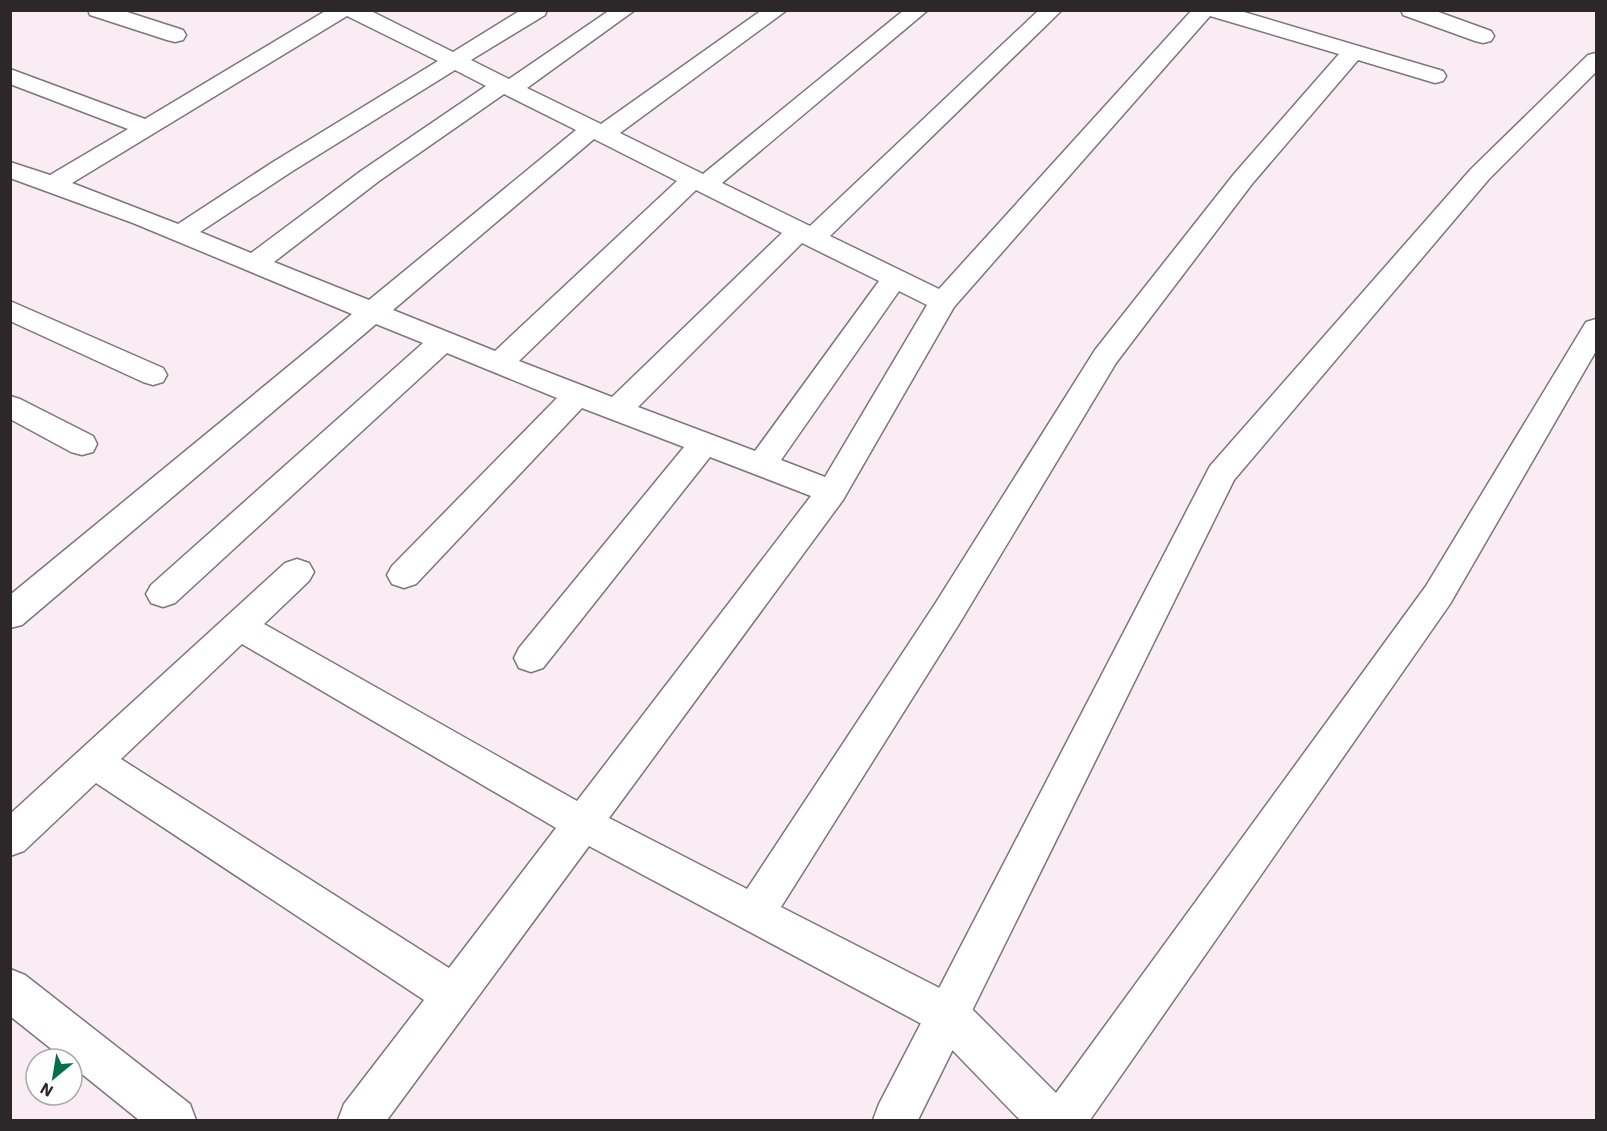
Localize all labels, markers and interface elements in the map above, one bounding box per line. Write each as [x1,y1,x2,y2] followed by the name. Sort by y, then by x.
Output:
[24,1047,84,1107] north arrow
[36,1078,57,1102] text: N

